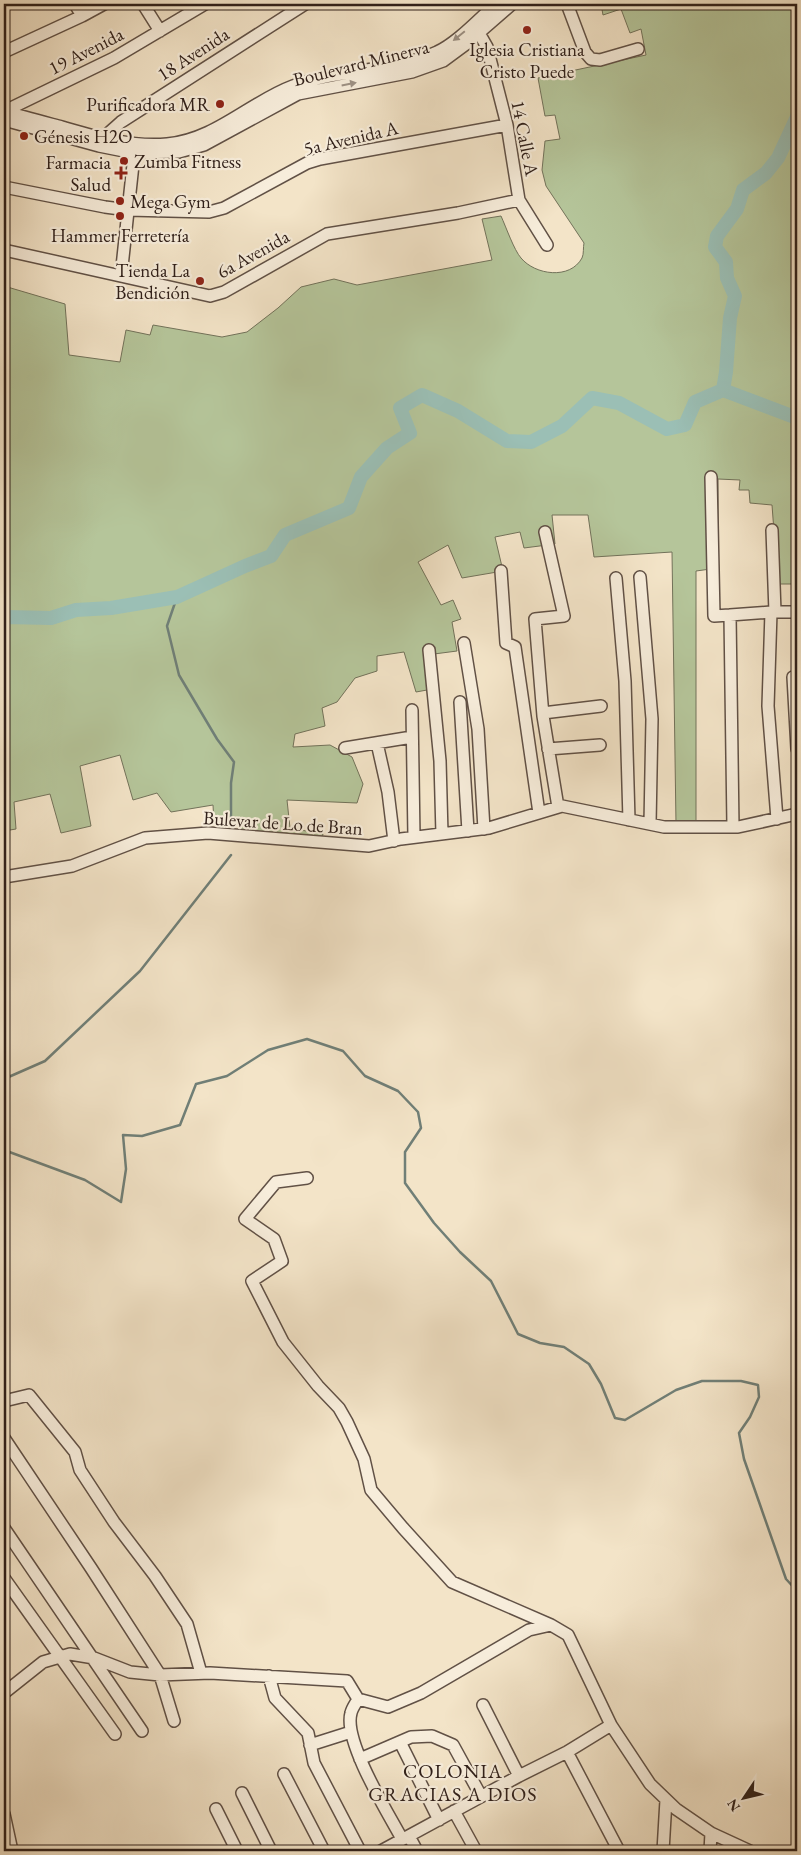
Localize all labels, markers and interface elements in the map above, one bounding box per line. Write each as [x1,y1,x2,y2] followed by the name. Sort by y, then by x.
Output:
[44,21,128,81] street label: 19 Avenida
[152,21,234,87] street label: 18 Avenida
[521,24,533,36] marker: Iglesia Cristiana Cristo Puede
[453,30,466,41] one-way arrow
[290,34,432,92] street label: Boulevard Minerva
[469,37,585,84] place label: Iglesia Cristiana Cristo Puede
[341,80,356,88] one-way arrow
[86,92,210,117] place label: Purificadora MR
[214,98,226,110] marker: Purificadora MR
[505,98,545,179] street label: 14 Calle A
[301,115,402,161] street label: 5a Avenida A
[34,124,132,149] place label: Génesis H2O
[18,130,30,142] marker: Génesis H2O
[134,149,241,174] place label: Zumba Fitness
[46,150,111,197] place label: Farmacia Salud
[118,155,130,167] marker: Zumba Fitness
[115,167,127,179] marker: Farmacia Salud
[130,189,211,214] place label: Mega Gym
[114,195,126,207] marker: Mega Gym
[114,210,126,222] marker: Hammer Ferretería
[51,223,190,248] place label: Hammer Ferretería
[212,224,294,284] street label: 6a Avenida
[115,258,190,305] place label: Tienda La Bendición
[194,275,206,287] marker: Tienda La Bendición
[202,805,364,841] street label: Bulevar de Lo de Bran
[368,1758,538,1807] district label: COLONIA GRACIAS A DIOS
[718,1772,768,1822] north arrow
[722,1795,744,1815] text: N

